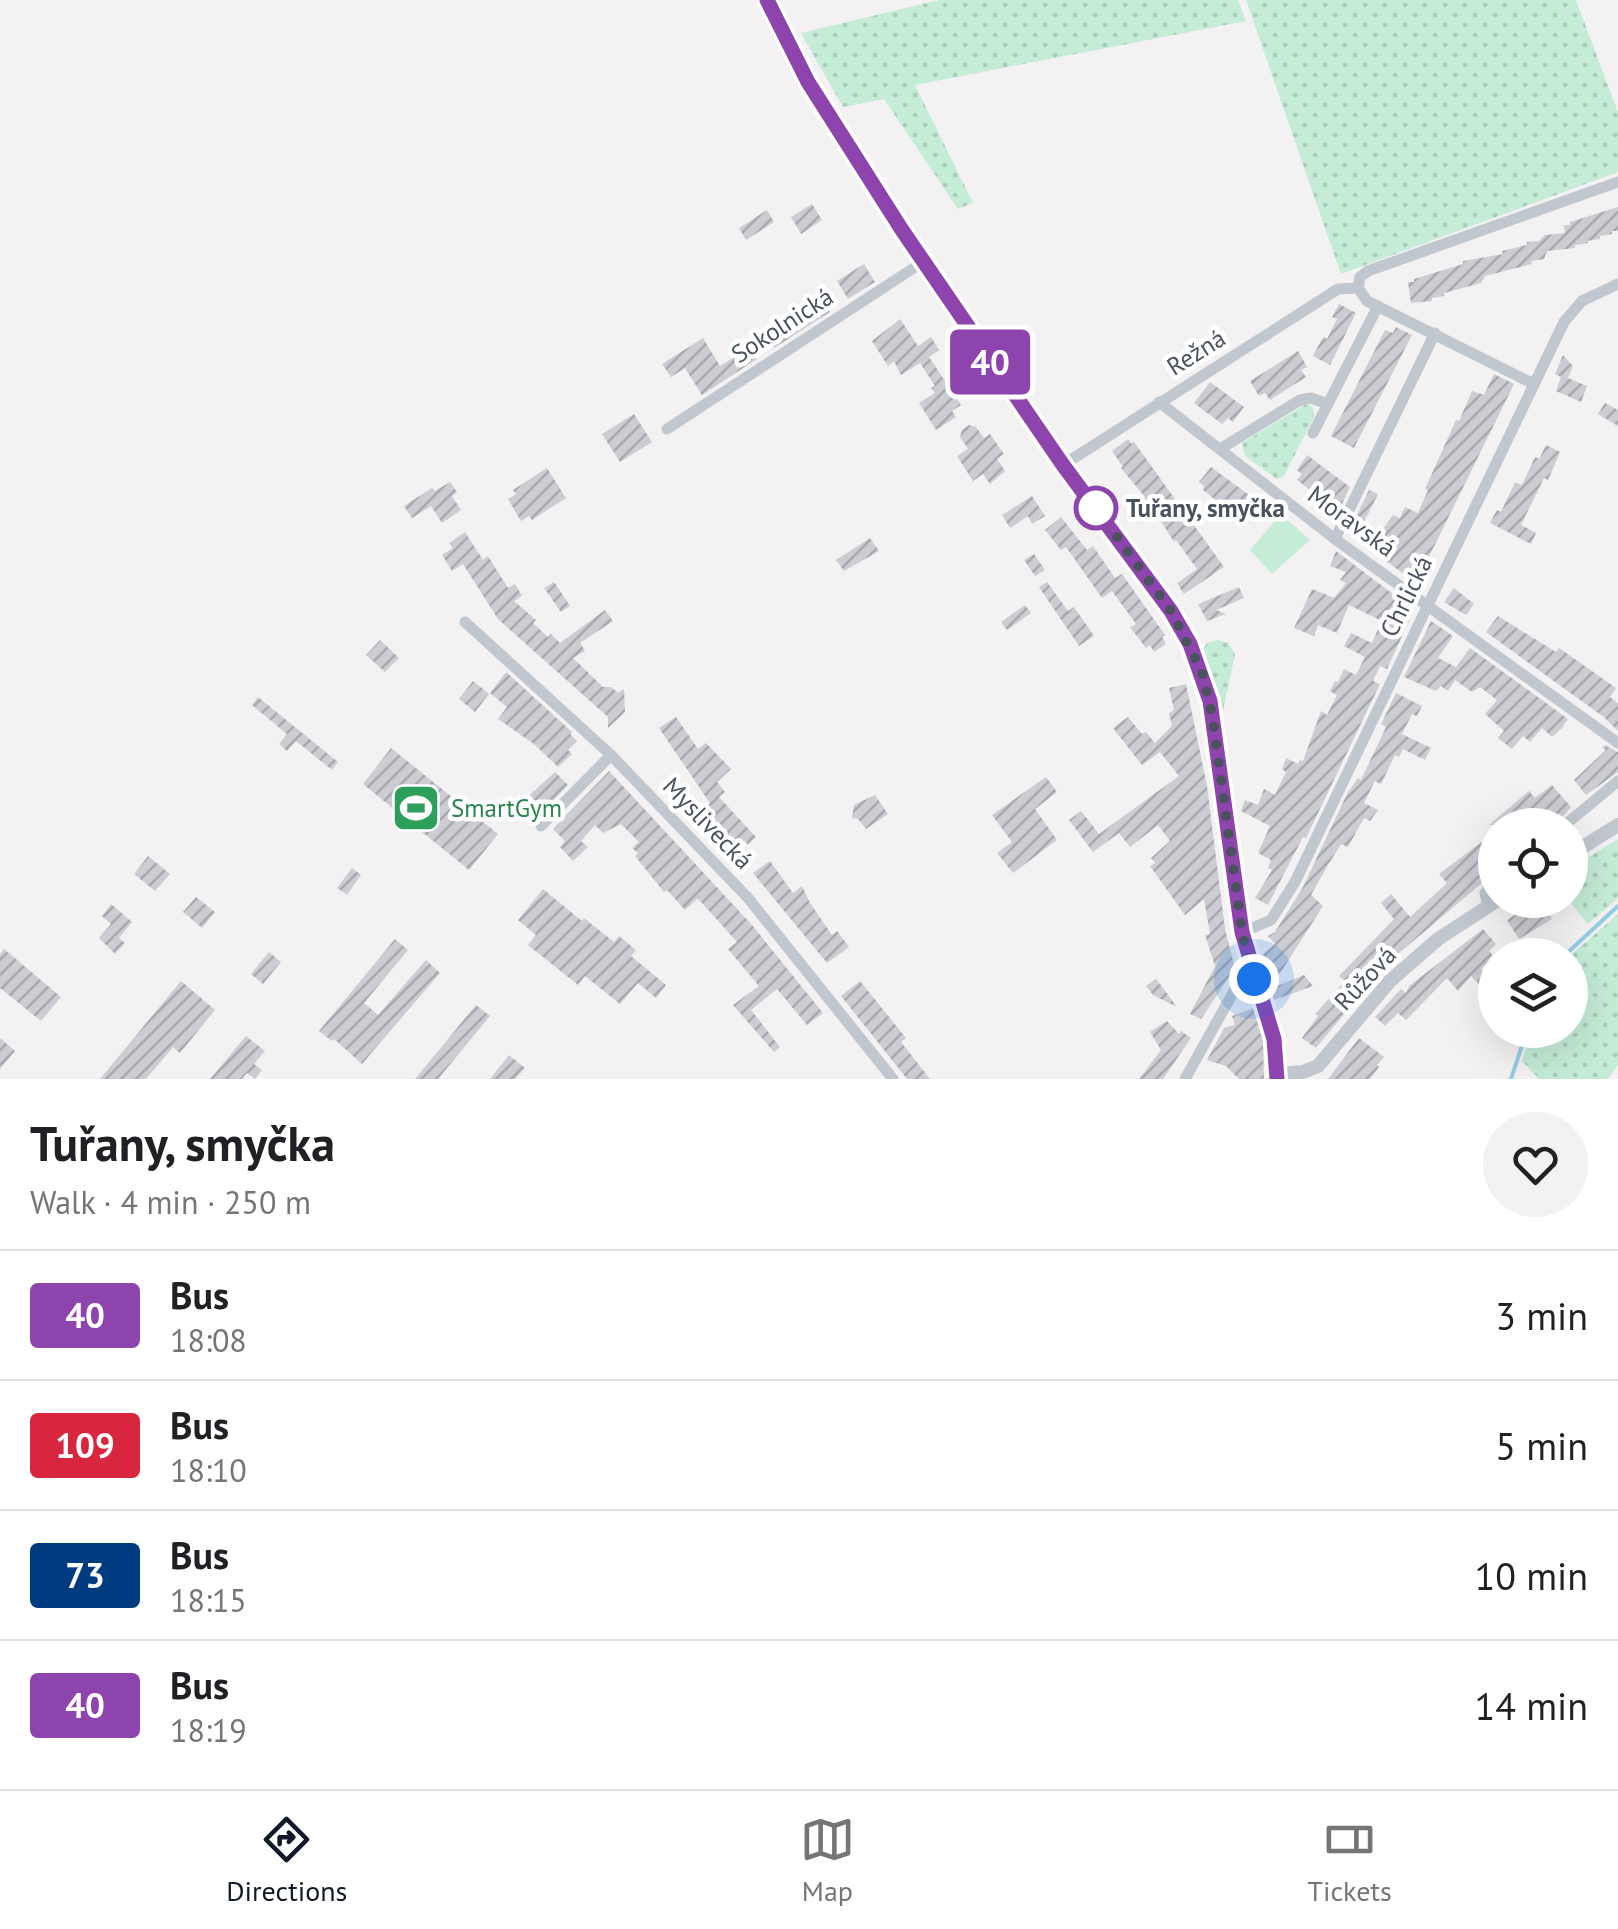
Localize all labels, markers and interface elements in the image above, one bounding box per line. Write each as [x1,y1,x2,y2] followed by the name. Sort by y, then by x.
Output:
[725,280,839,370] street label: Sokolnická
[1161,322,1231,382] street label: Režná
[945,330,1035,394] line badge: 40
[970,339,1010,385] text: 40
[1302,478,1402,564] street label: Moravská
[1075,487,1117,529] marker: Tuřany, smyčka
[1126,492,1285,524] place label: Tuřany, smyčka
[1373,550,1439,642] street label: Chrlická
[656,770,760,876] street label: Myslivecká
[390,782,442,834] sports icon: SmartGym
[451,792,562,824] place label: SmartGym
[1478,808,1588,1048] map controls
[1478,808,1588,918] button: locate
[1478,938,1588,1048] button: layers
[1327,939,1403,1017] street label: Růžová
[1229,954,1279,1004] your location
[30,1112,335,1174] text: Tuřany, smyčka
[1483,1112,1588,1217] button: heart
[30,1181,311,1223] text: Walk · 4 min · 250 m
[170,1270,229,1319] text: Bus
[1495,1291,1588,1340] text: 3 min
[65,1292,105,1338] text: 40
[170,1319,247,1361] text: 18:08
[170,1400,229,1449] text: Bus
[1495,1421,1588,1470] text: 5 min
[55,1422,115,1468] text: 109
[170,1449,247,1491] text: 18:10
[170,1530,229,1579] text: Bus
[1475,1551,1588,1600] text: 10 min
[65,1552,105,1598] text: 73
[170,1579,247,1621] text: 18:15
[170,1660,229,1709] text: Bus
[1475,1681,1588,1730] text: 14 min
[65,1682,105,1728] text: 40
[170,1709,247,1751] text: 18:19
[226,1812,347,1909] tab: Directions
[800,1812,855,1909] tab: Map
[1307,1812,1392,1909] tab: Tickets

